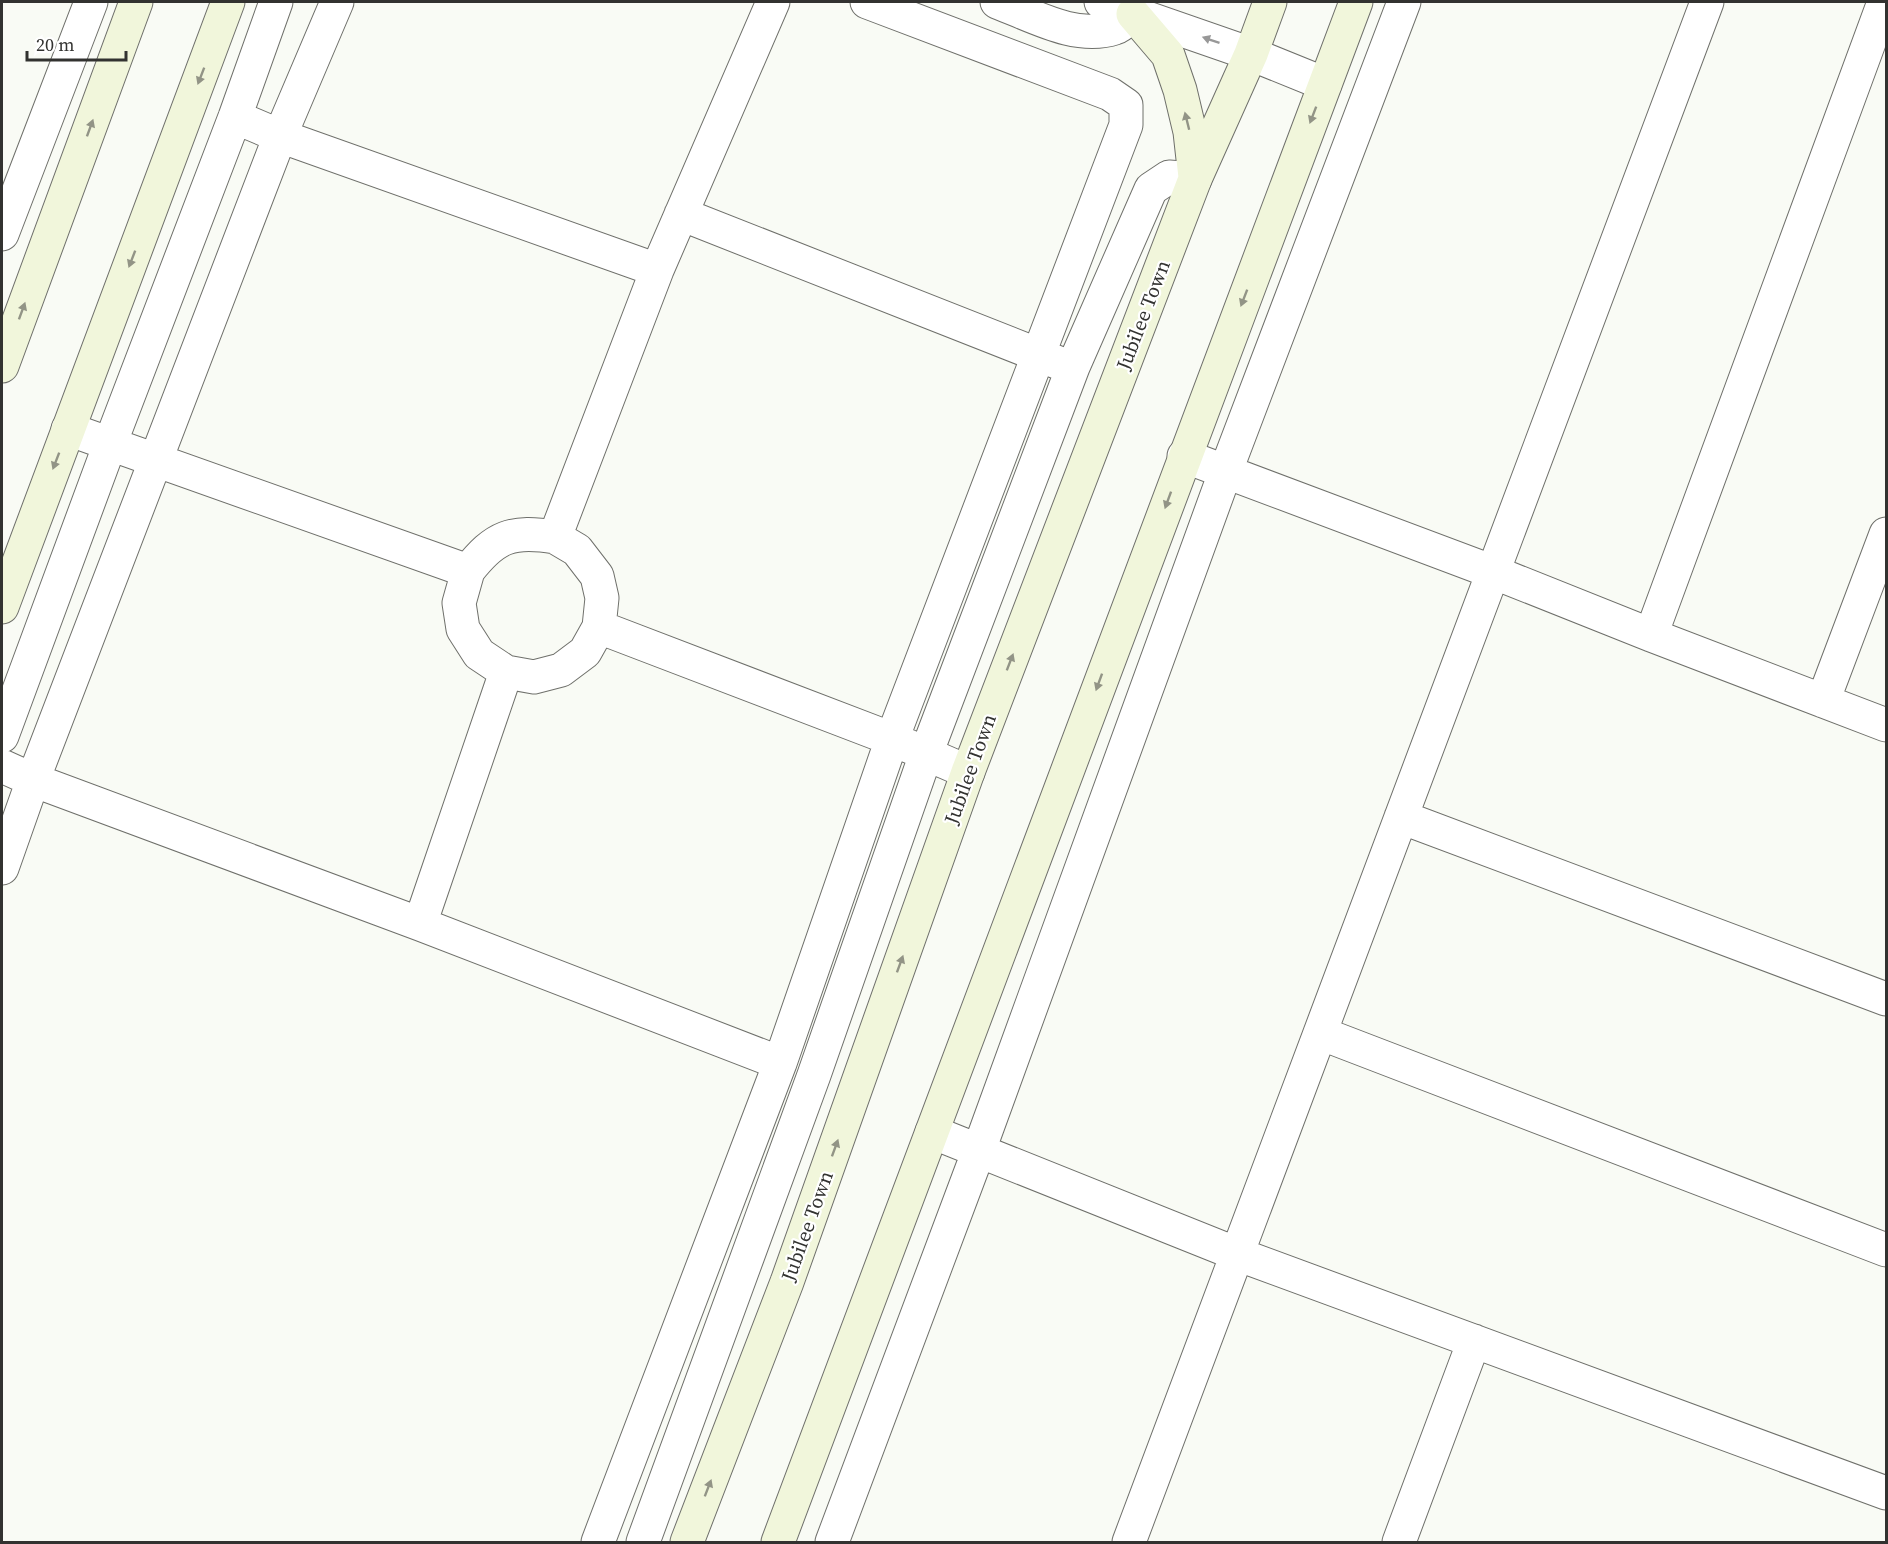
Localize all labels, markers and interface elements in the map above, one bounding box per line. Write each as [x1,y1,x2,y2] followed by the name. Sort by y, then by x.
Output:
[27,24,126,62] scale bar
[36,32,74,57] text: 20 m
[1202,35,1220,45] one-way arrow
[195,67,205,85] one-way arrow
[1307,106,1317,124] one-way arrow
[1182,112,1192,130] one-way arrow
[85,119,95,137] one-way arrow
[127,250,137,268] one-way arrow
[1109,256,1177,375] street label: Jubilee Town
[1238,289,1248,307] one-way arrow
[17,302,27,320] one-way arrow
[51,452,61,470] one-way arrow
[1162,491,1172,509] one-way arrow
[1006,653,1016,671] one-way arrow
[1094,674,1104,692] one-way arrow
[937,710,1003,829] street label: Jubilee Town
[896,955,906,973] one-way arrow
[830,1139,840,1157] one-way arrow
[774,1167,840,1286] street label: Jubilee Town
[704,1479,713,1497] one-way arrow

